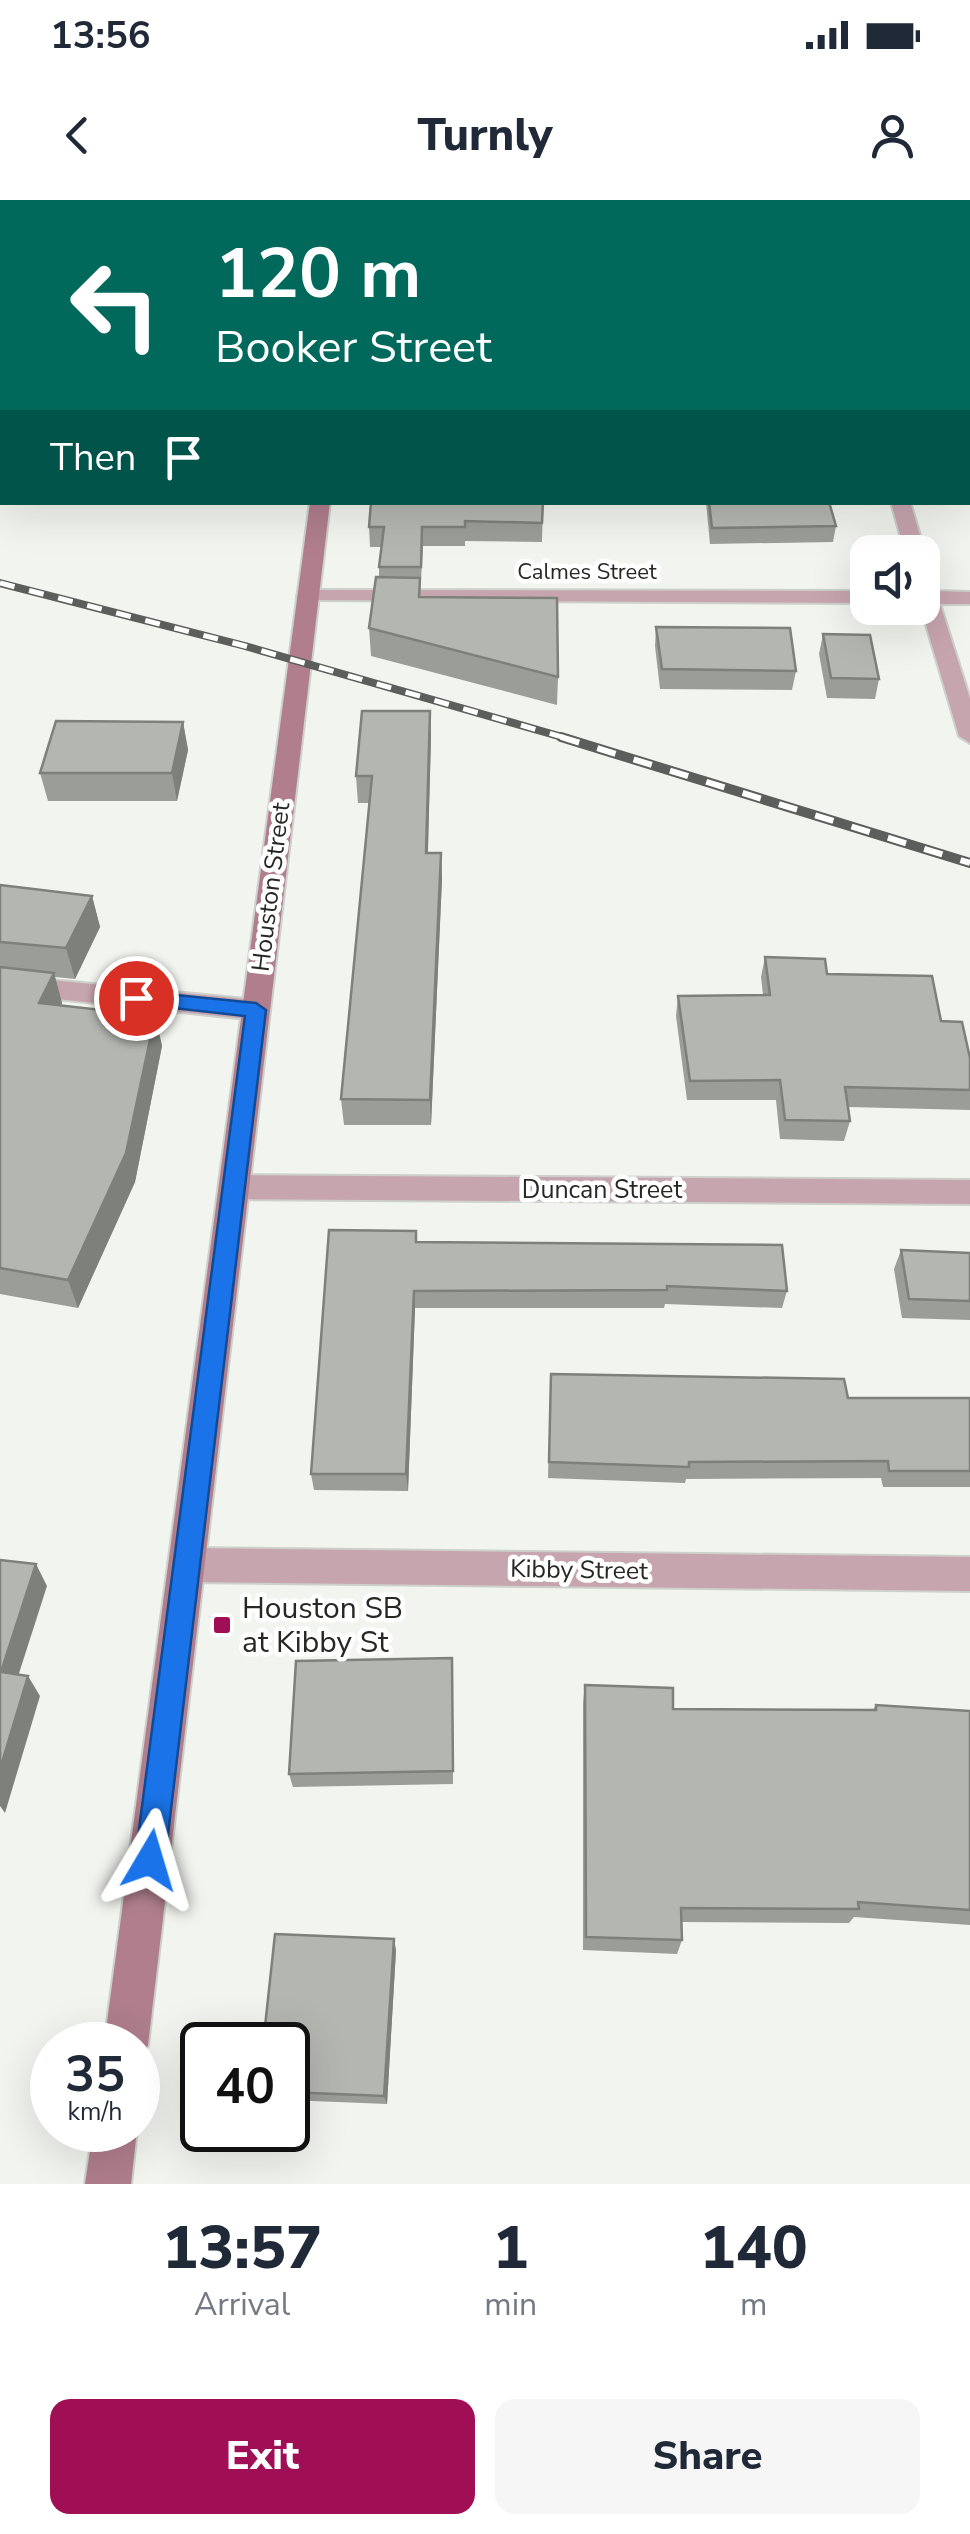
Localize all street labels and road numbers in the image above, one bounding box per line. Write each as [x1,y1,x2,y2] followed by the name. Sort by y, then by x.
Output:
[517,557,657,587] street label: Calmes Street
[244,800,298,974] street label: Houston Street
[522,1173,682,1207] street label: Duncan Street
[510,1552,648,1588] street label: Kibby Street

